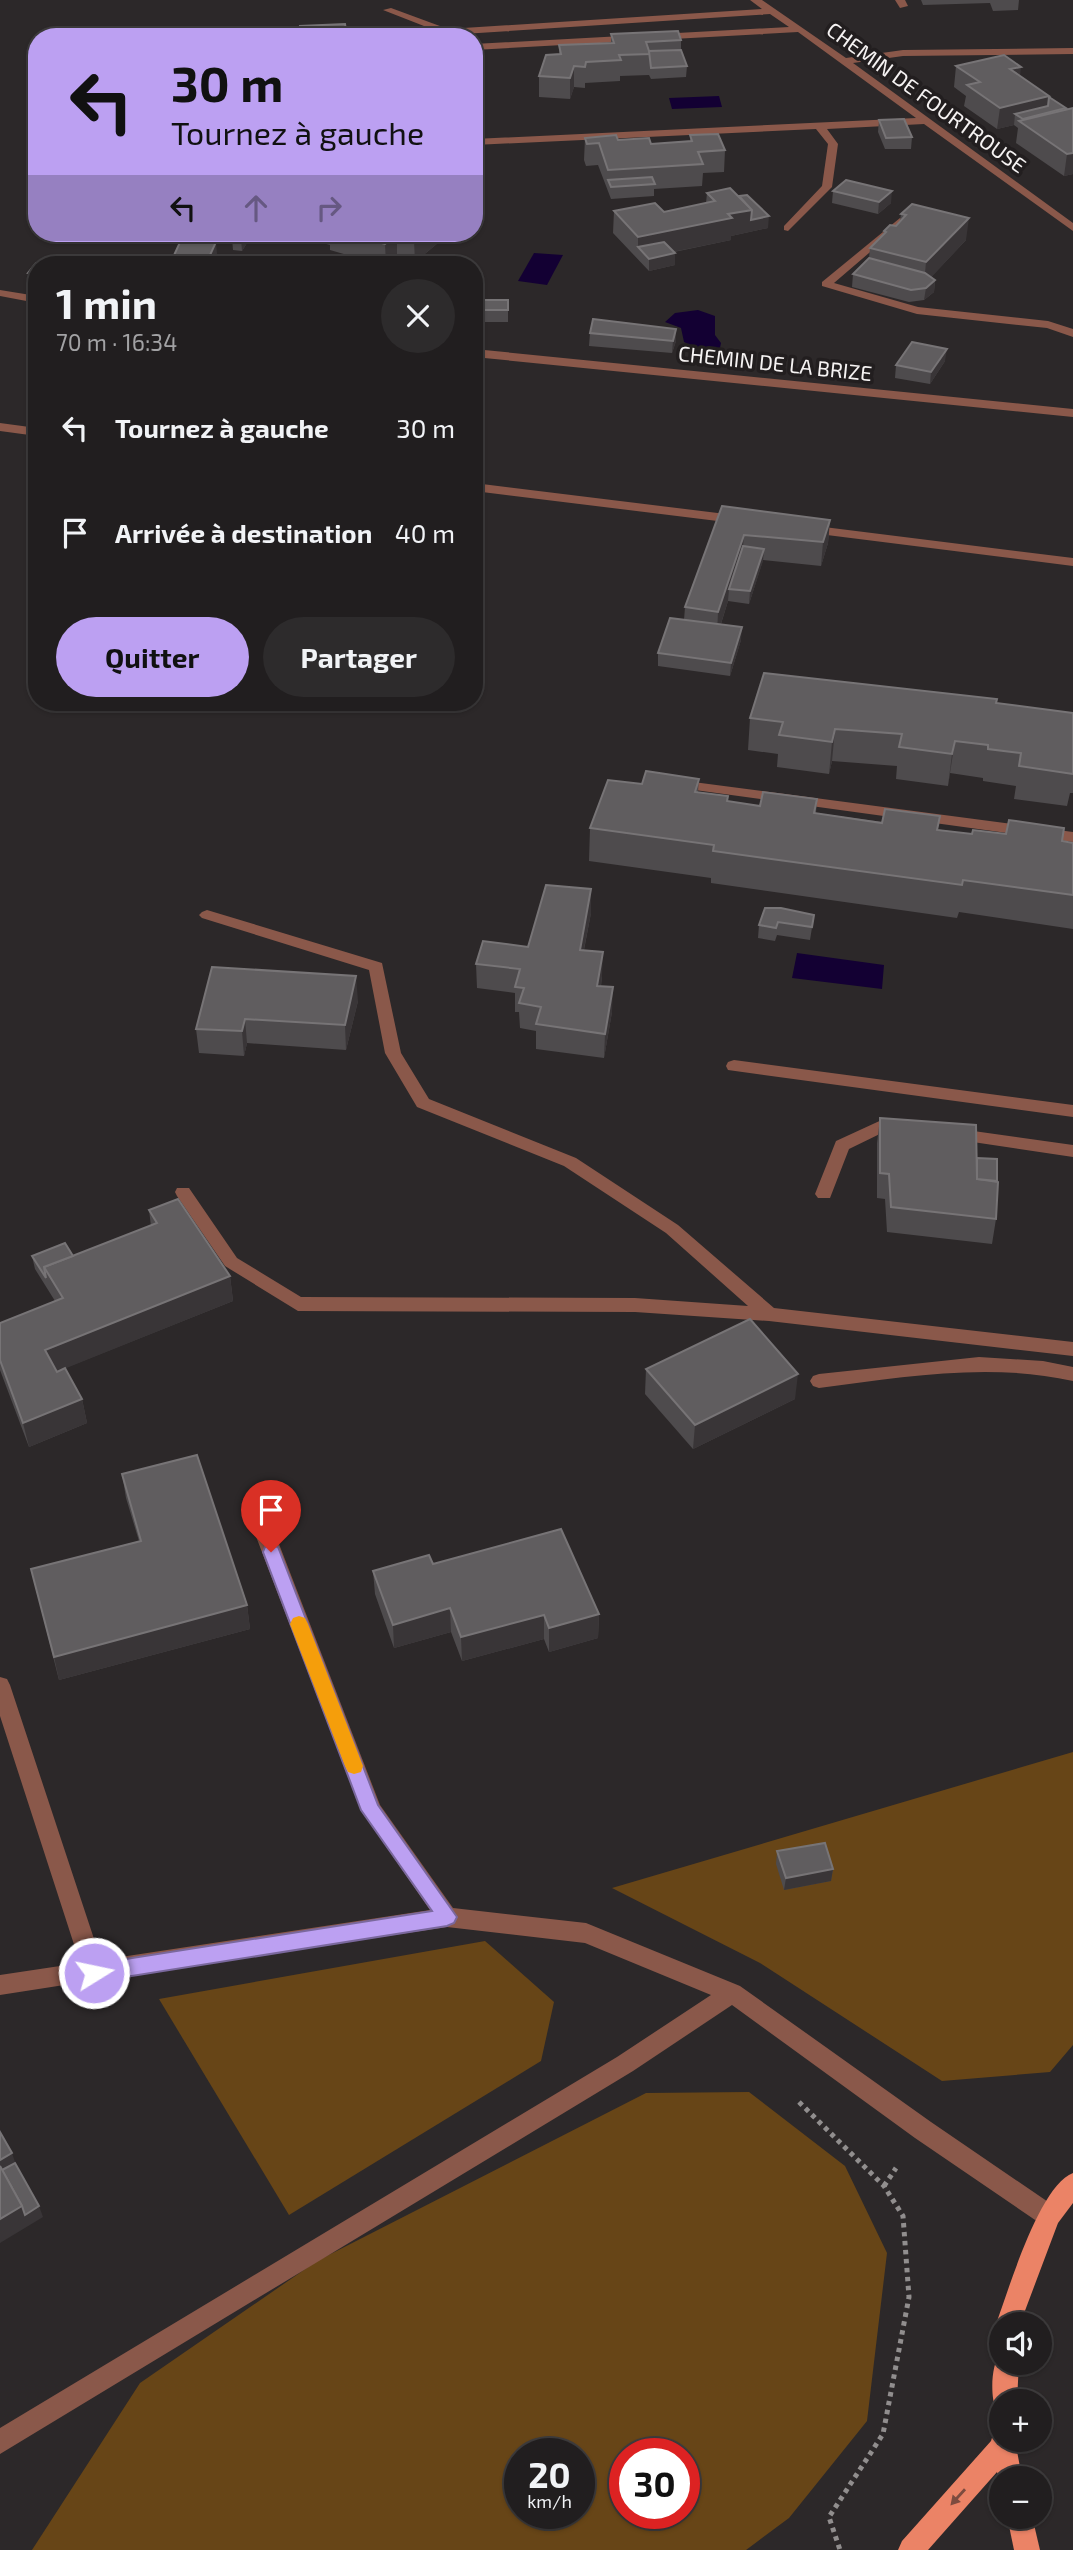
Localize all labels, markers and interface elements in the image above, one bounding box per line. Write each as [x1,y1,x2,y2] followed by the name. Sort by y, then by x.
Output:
[822,16,1031,177] street label: CHEMIN DE FOURTROUSE
[171,53,283,112] text: 30 m
[56,56,147,147] icon: left
[171,113,424,151] text: Tournez à gauche
[164,189,202,227] icon: left
[237,189,275,227] icon: ahead
[310,189,348,227] icon: right
[56,277,157,327] text: 1 min
[381,279,455,353] button: close
[56,328,177,356] text: 70 m · 16:34
[677,340,873,385] street label: CHEMIN DE LA BRIZE
[56,409,94,447] icon: left
[115,412,329,443] text: Tournez à gauche
[396,412,455,443] text: 30 m
[56,514,94,552] icon: arrive
[115,517,372,548] text: Arrivée à destination
[395,517,455,548] text: 40 m
[56,617,249,697] button: Quitter
[263,617,455,697] button: Partager
[241,1480,301,1552] pin
[252,1491,290,1529] icon: arrive
[57,1936,131,2010] position arrow
[989,2312,1052,2529] map controls
[989,2312,1052,2375] button: sound
[989,2389,1052,2452] button: +
[609,2438,700,2529] speed limit sign: 30
[528,2453,571,2495] text: 20
[989,2466,1052,2529] button: −
[950,2488,966,2506] one-way arrow
[527,2490,572,2512] text: km/h

